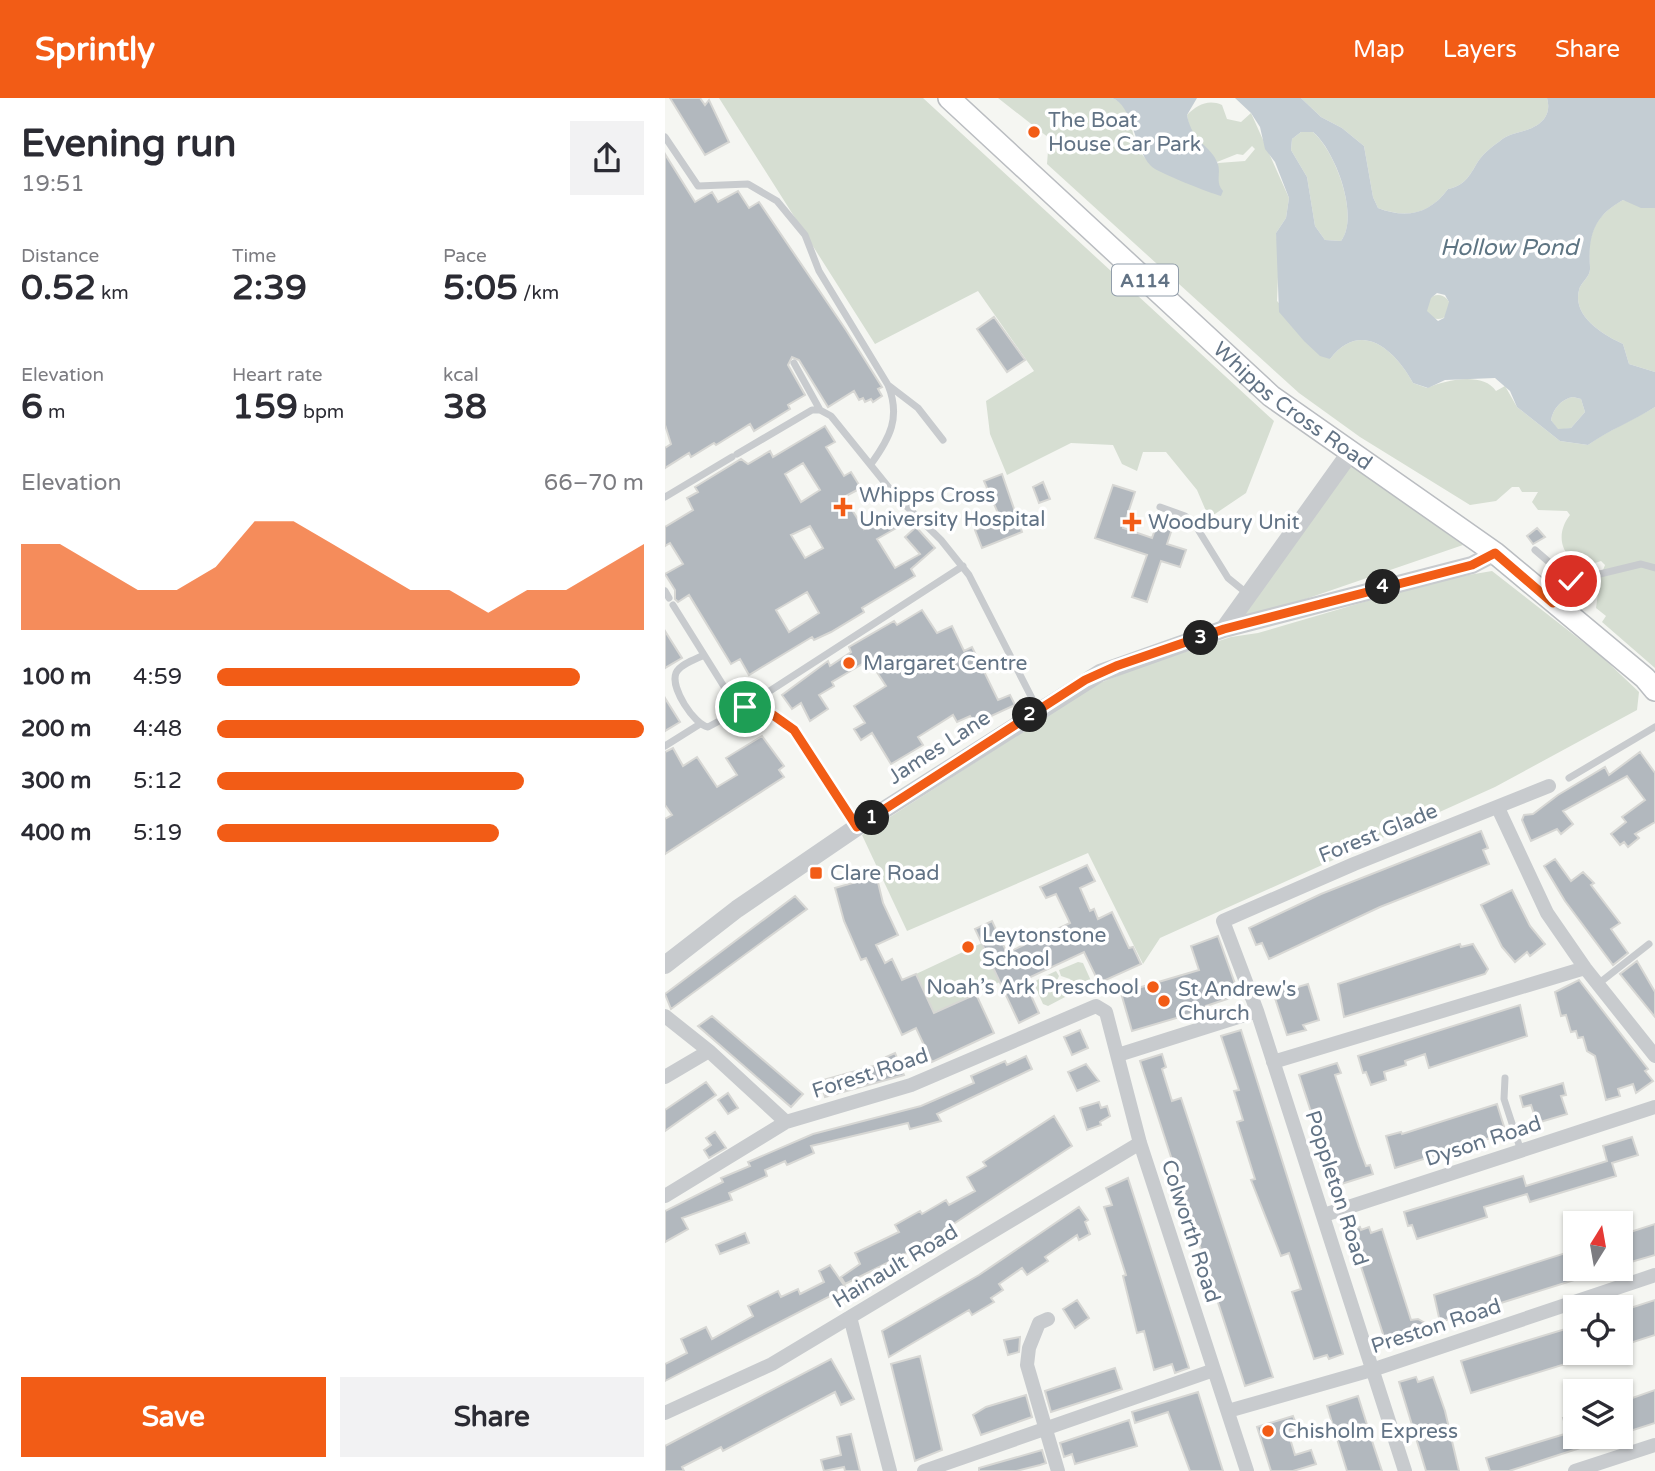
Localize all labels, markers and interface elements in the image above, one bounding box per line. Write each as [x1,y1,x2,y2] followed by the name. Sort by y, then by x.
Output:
[35,30,155,69] text: Sprintly
[1353,35,1405,64] text: Map
[1443,35,1517,64] text: Layers
[1555,35,1620,64] text: Share
[1048,108,1201,157] place label: The Boat House Car Park
[21,121,236,167] text: Evening run
[570,121,644,195] button: share
[1026,124,1042,140] marker: The Boat House Car Park
[21,170,85,198] text: 19:51
[1440,234,1581,262] water label: Hollow Pond
[21,245,99,267] text: Distance
[232,245,276,267] text: Time
[443,245,487,267] text: Pace
[1112,264,1178,296] road number: A114
[21,267,96,309] text: 0.52
[232,267,307,309] text: 2:39
[443,267,518,309] text: 5:05
[96,282,129,304] text: km
[518,282,559,304] text: /km
[1208,337,1377,476] street label: Whipps Cross Road
[21,364,104,386] text: Elevation
[232,364,323,386] text: Heart rate
[443,364,479,386] text: kcal
[21,386,43,428] text: 6
[232,386,298,428] text: 159
[443,386,487,428] text: 38
[43,401,65,423] text: m
[298,401,344,423] text: bpm
[21,469,122,497] text: Elevation
[544,469,644,497] text: 66–70 m
[859,483,1045,532] place label: Whipps Cross University Hospital
[833,497,853,517] marker: Whipps Cross University Hospital
[1148,510,1299,535] place label: Woodbury Unit
[1122,512,1142,532] marker: Woodbury Unit
[1541,551,1601,611] pin
[1552,562,1590,600] icon: check
[1365,570,1401,604] pin: 4
[1377,575,1388,597] text: 4
[1183,620,1219,656] pin: 3
[1195,626,1206,648] text: 3
[863,651,1027,676] place label: Margaret Centre
[841,655,857,671] marker: Margaret Centre
[21,663,91,691] text: 100 m
[133,663,182,691] text: 4:59
[715,677,775,737] pin
[726,688,764,726] icon: arrive
[1013,698,1047,732] pin: 2
[1024,703,1035,725] text: 2
[883,705,995,790] street label: James Lane
[21,715,91,743] text: 200 m
[133,715,182,743] text: 4:48
[21,767,91,795] text: 300 m
[133,767,182,795] text: 5:12
[1315,798,1441,869] street label: Forest Glade
[855,800,889,836] pin: 1
[866,806,877,828] text: 1
[21,819,91,847] text: 400 m
[133,819,182,847] text: 5:19
[830,861,939,886] place label: Clare Road
[808,865,824,881] marker: Clare Road
[982,923,1106,972] place label: Leytonstone School
[960,939,976,955] marker: Leytonstone School
[926,975,1139,1000] place label: Noah’s Ark Preschool
[1178,977,1296,1026] place label: St Andrew's Church
[1145,979,1161,995] marker: Noah’s Ark Preschool
[1156,993,1172,1009] marker: St Andrew's Church
[809,1043,931,1104] street label: Forest Road
[1300,1107,1373,1269] street label: Poppleton Road
[1422,1111,1545,1172] street label: Dyson Road
[1156,1157,1225,1306] street label: Colworth Road
[1563,1211,1633,1281] north arrow
[1563,1211,1633,1449] map controls
[828,1219,962,1314] street label: Hainault Road
[1368,1294,1504,1359] street label: Preston Road
[1563,1295,1633,1365] button: locate
[21,1377,326,1457] button: Save
[340,1377,644,1457] button: Share
[1563,1379,1633,1449] button: layers
[1282,1419,1458,1444] place label: Chisholm Express
[1260,1423,1276,1439] marker: Chisholm Express

